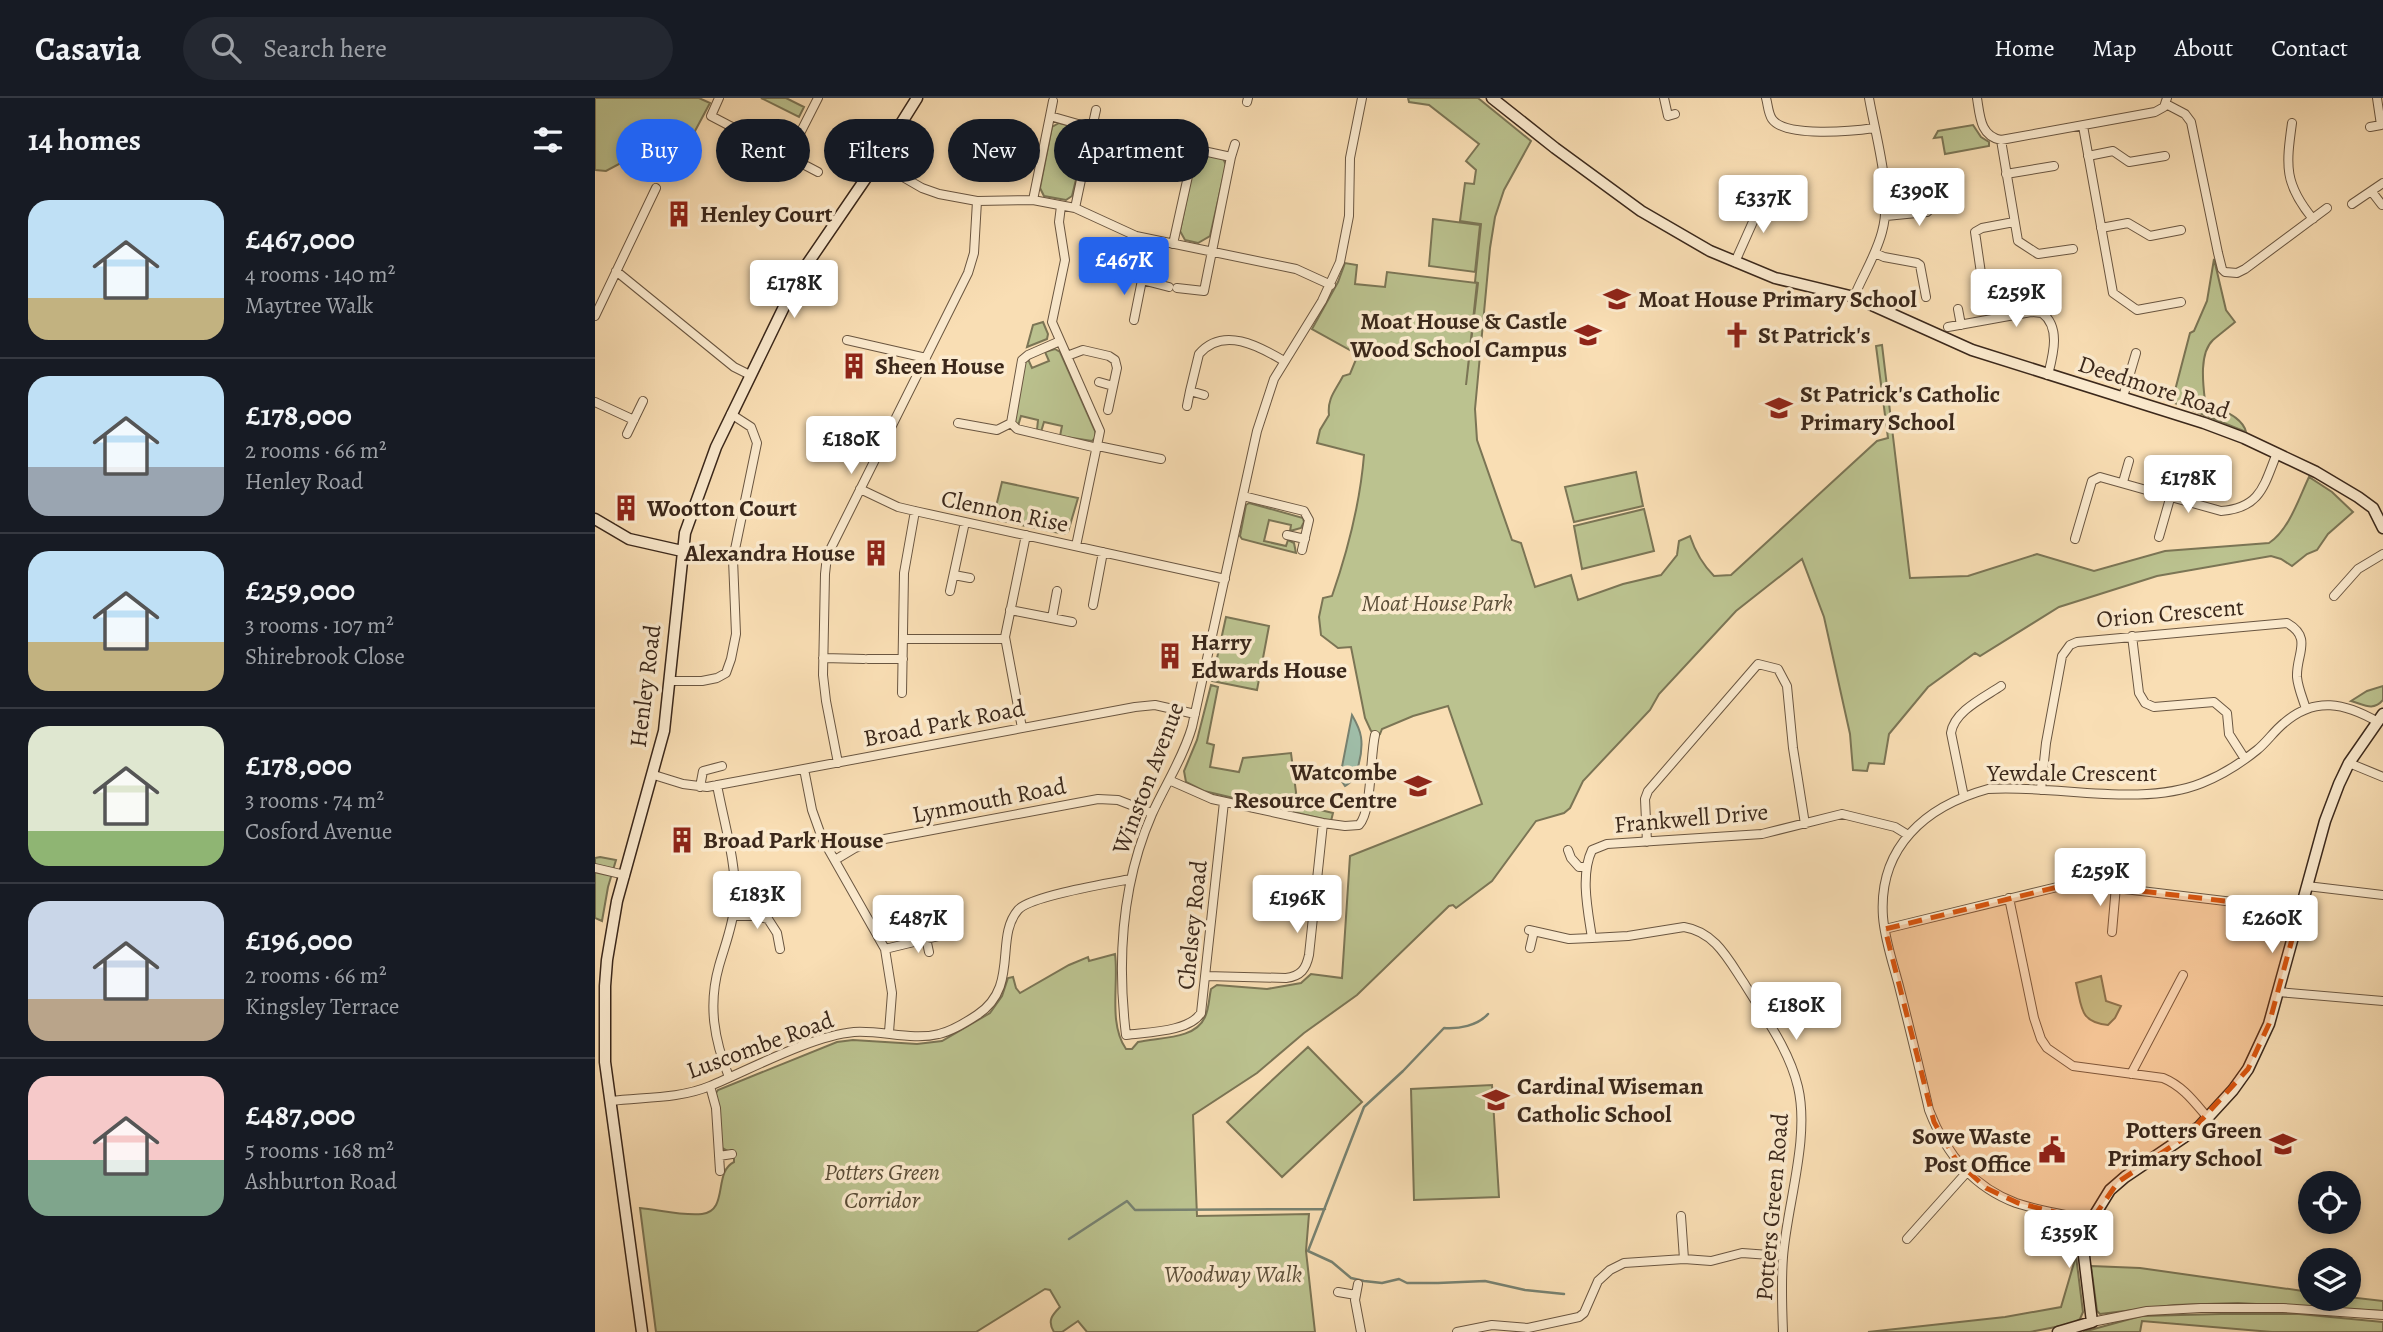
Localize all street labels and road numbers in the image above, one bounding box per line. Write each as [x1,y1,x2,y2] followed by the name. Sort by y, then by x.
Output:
[2074,347,2234,427] street label: Deedmore Road
[938,482,1072,540] street label: Clennon Rise
[2095,591,2245,635] street label: Orion Crescent
[622,623,668,749] street label: Henley Road
[861,692,1027,754] street label: Broad Park Road
[1104,697,1192,859] street label: Winston Avenue
[1986,757,2157,789] street label: Yewdale Crescent
[909,769,1069,831] street label: Lynmouth Road
[1613,795,1769,841] street label: Frankwell Drive
[1169,858,1215,991] street label: Chelsey Road
[682,1004,838,1086] street label: Luscombe Road
[1748,1112,1796,1302] street label: Potters Green Road

